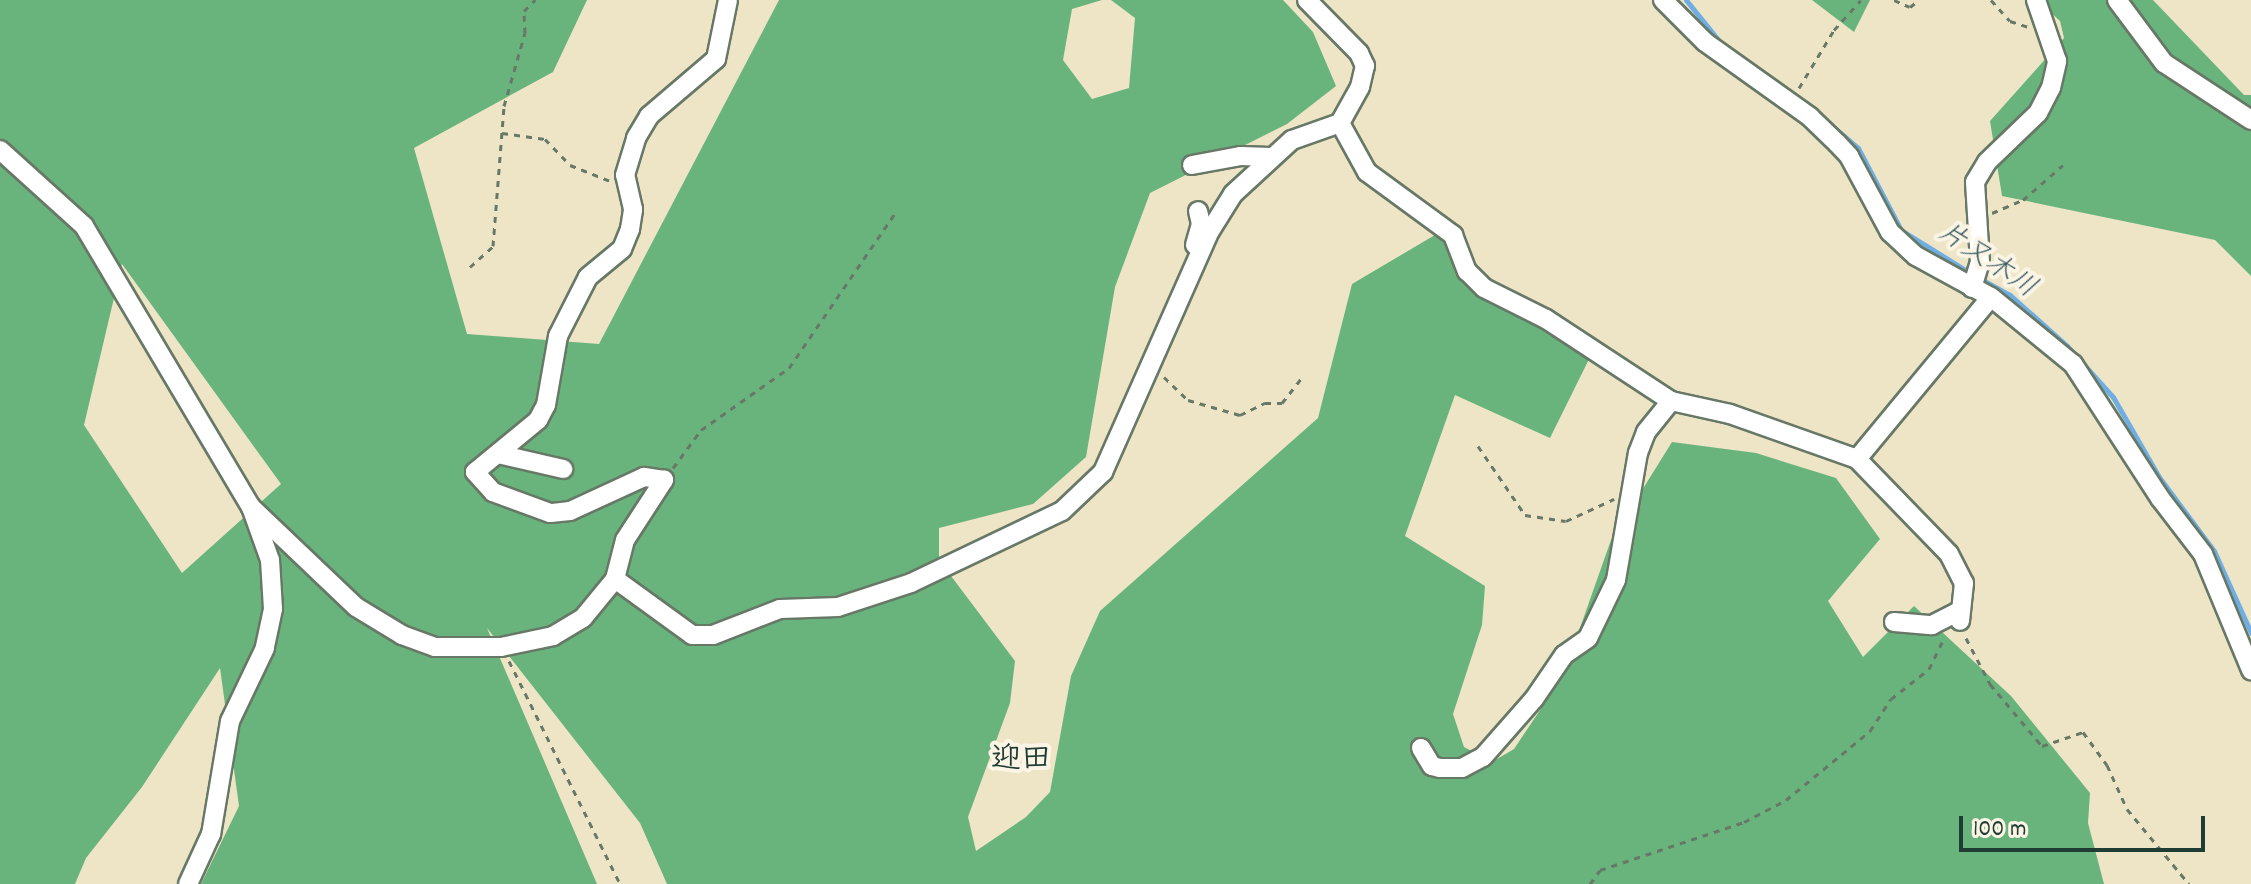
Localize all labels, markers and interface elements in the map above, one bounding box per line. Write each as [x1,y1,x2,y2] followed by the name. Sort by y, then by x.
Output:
[1930,217,2042,307] water label: 片又木川
[991,744,1051,780] district label: 迎田
[1963,800,2209,850] scale bar
[1973,813,2026,847] text: 100 m

